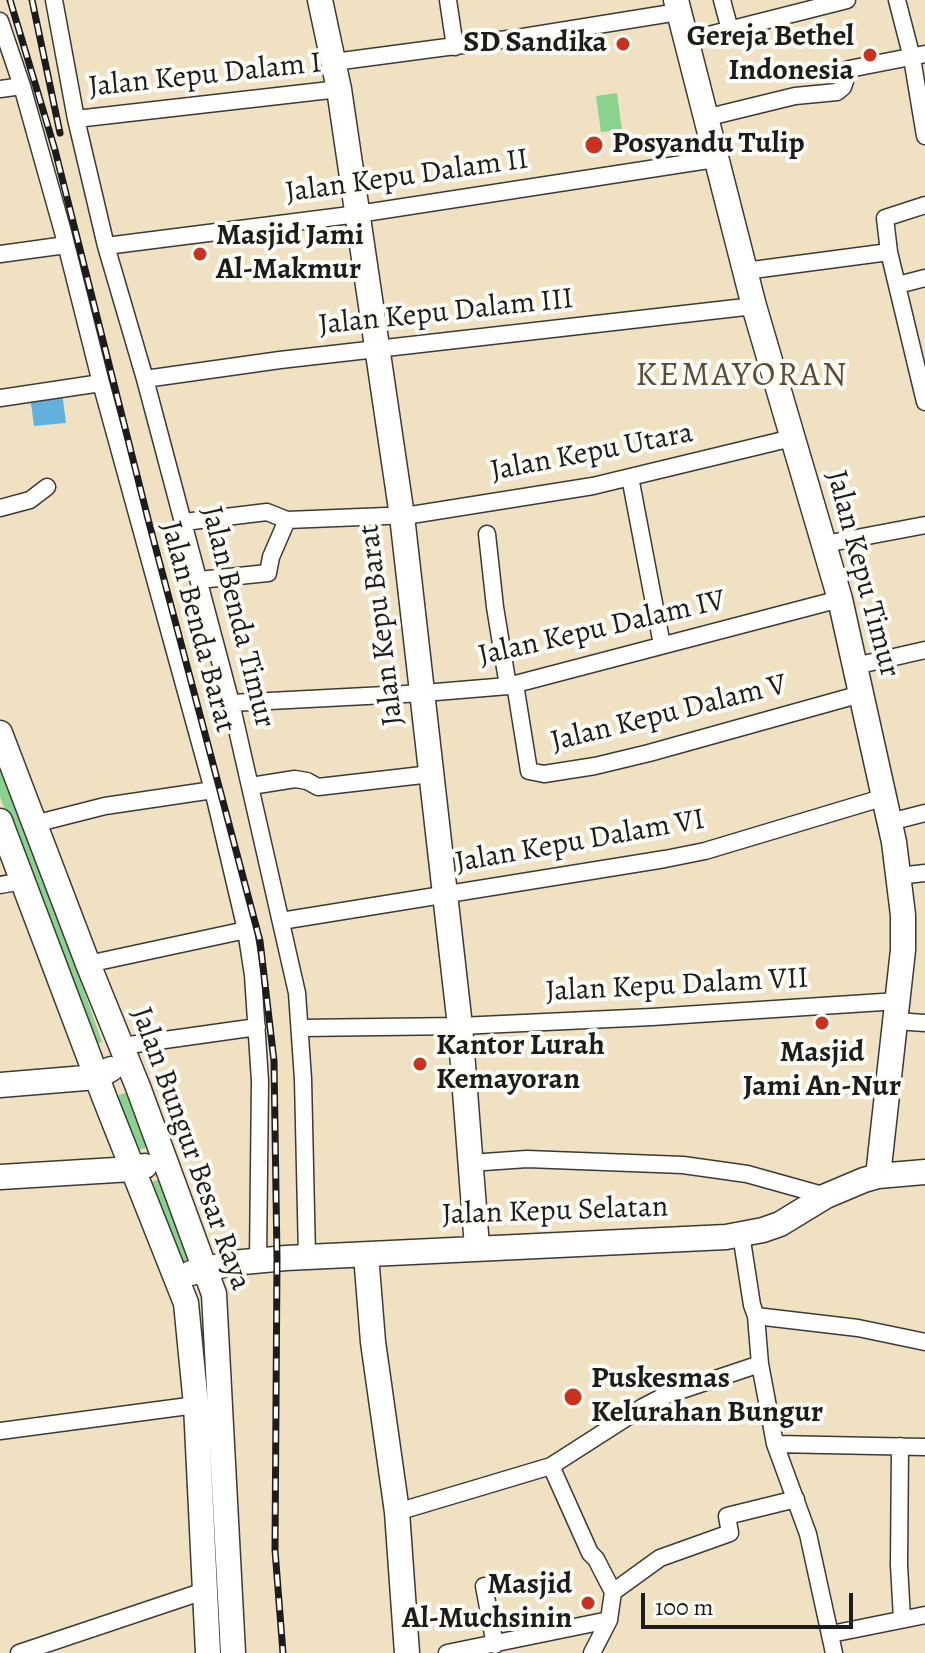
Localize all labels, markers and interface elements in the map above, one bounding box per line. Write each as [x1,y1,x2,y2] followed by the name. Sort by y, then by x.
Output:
[687,20,854,90] place label: Gereja Bethel Indonesia
[463,26,607,62] place label: SD Sandika
[614,35,632,53] marker: SD Sandika
[87,46,323,106] street label: Jalan Kepu Dalam I
[861,46,879,64] marker: Gereja Bethel Indonesia
[612,127,804,163] place label: Posyandu Tulip
[583,134,605,156] marker: Posyandu Tulip
[283,142,531,212] street label: Jalan Kepu Dalam II
[216,219,364,290] place label: Masjid Jami Al-Makmur
[191,245,209,263] marker: Masjid Jami Al-Makmur
[317,282,575,344] street label: Jalan Kepu Dalam III
[636,357,848,397] district label: KEMAYORAN
[488,416,696,490] street label: Jalan Kepu Utara
[817,467,907,681] street label: Jalan Kepu Timur
[192,503,282,731] street label: Jalan Benda Timur
[152,518,242,736] street label: Jalan Benda Barat
[352,522,412,728] street label: Jalan Kepu Barat
[475,583,729,675] street label: Jalan Kepu Dalam IV
[547,667,791,761] street label: Jalan Kepu Dalam V
[453,802,707,882] street label: Jalan Kepu Dalam VI
[545,961,809,1011] street label: Jalan Kepu Dalam VII
[122,1003,258,1295] street label: Jalan Bungur Besar Raya
[813,1014,831,1032] marker: Masjid Jami An-Nur
[436,1029,605,1100] place label: Kantor Lurah Kemayoran
[743,1036,901,1106] place label: Masjid Jami An-Nur
[411,1055,429,1073] marker: Kantor Lurah Kemayoran
[441,1190,669,1234] street label: Jalan Kepu Selatan
[591,1362,823,1432] place label: Puskesmas Kelurahan Bungur
[562,1386,584,1408] marker: Puskesmas Kelurahan Bungur
[402,1568,572,1638] place label: Masjid Al-Muchsinin
[645,1577,857,1627] scale bar
[655,1591,714,1623] text: 100 m
[579,1594,597,1612] marker: Masjid Al-Muchsinin

